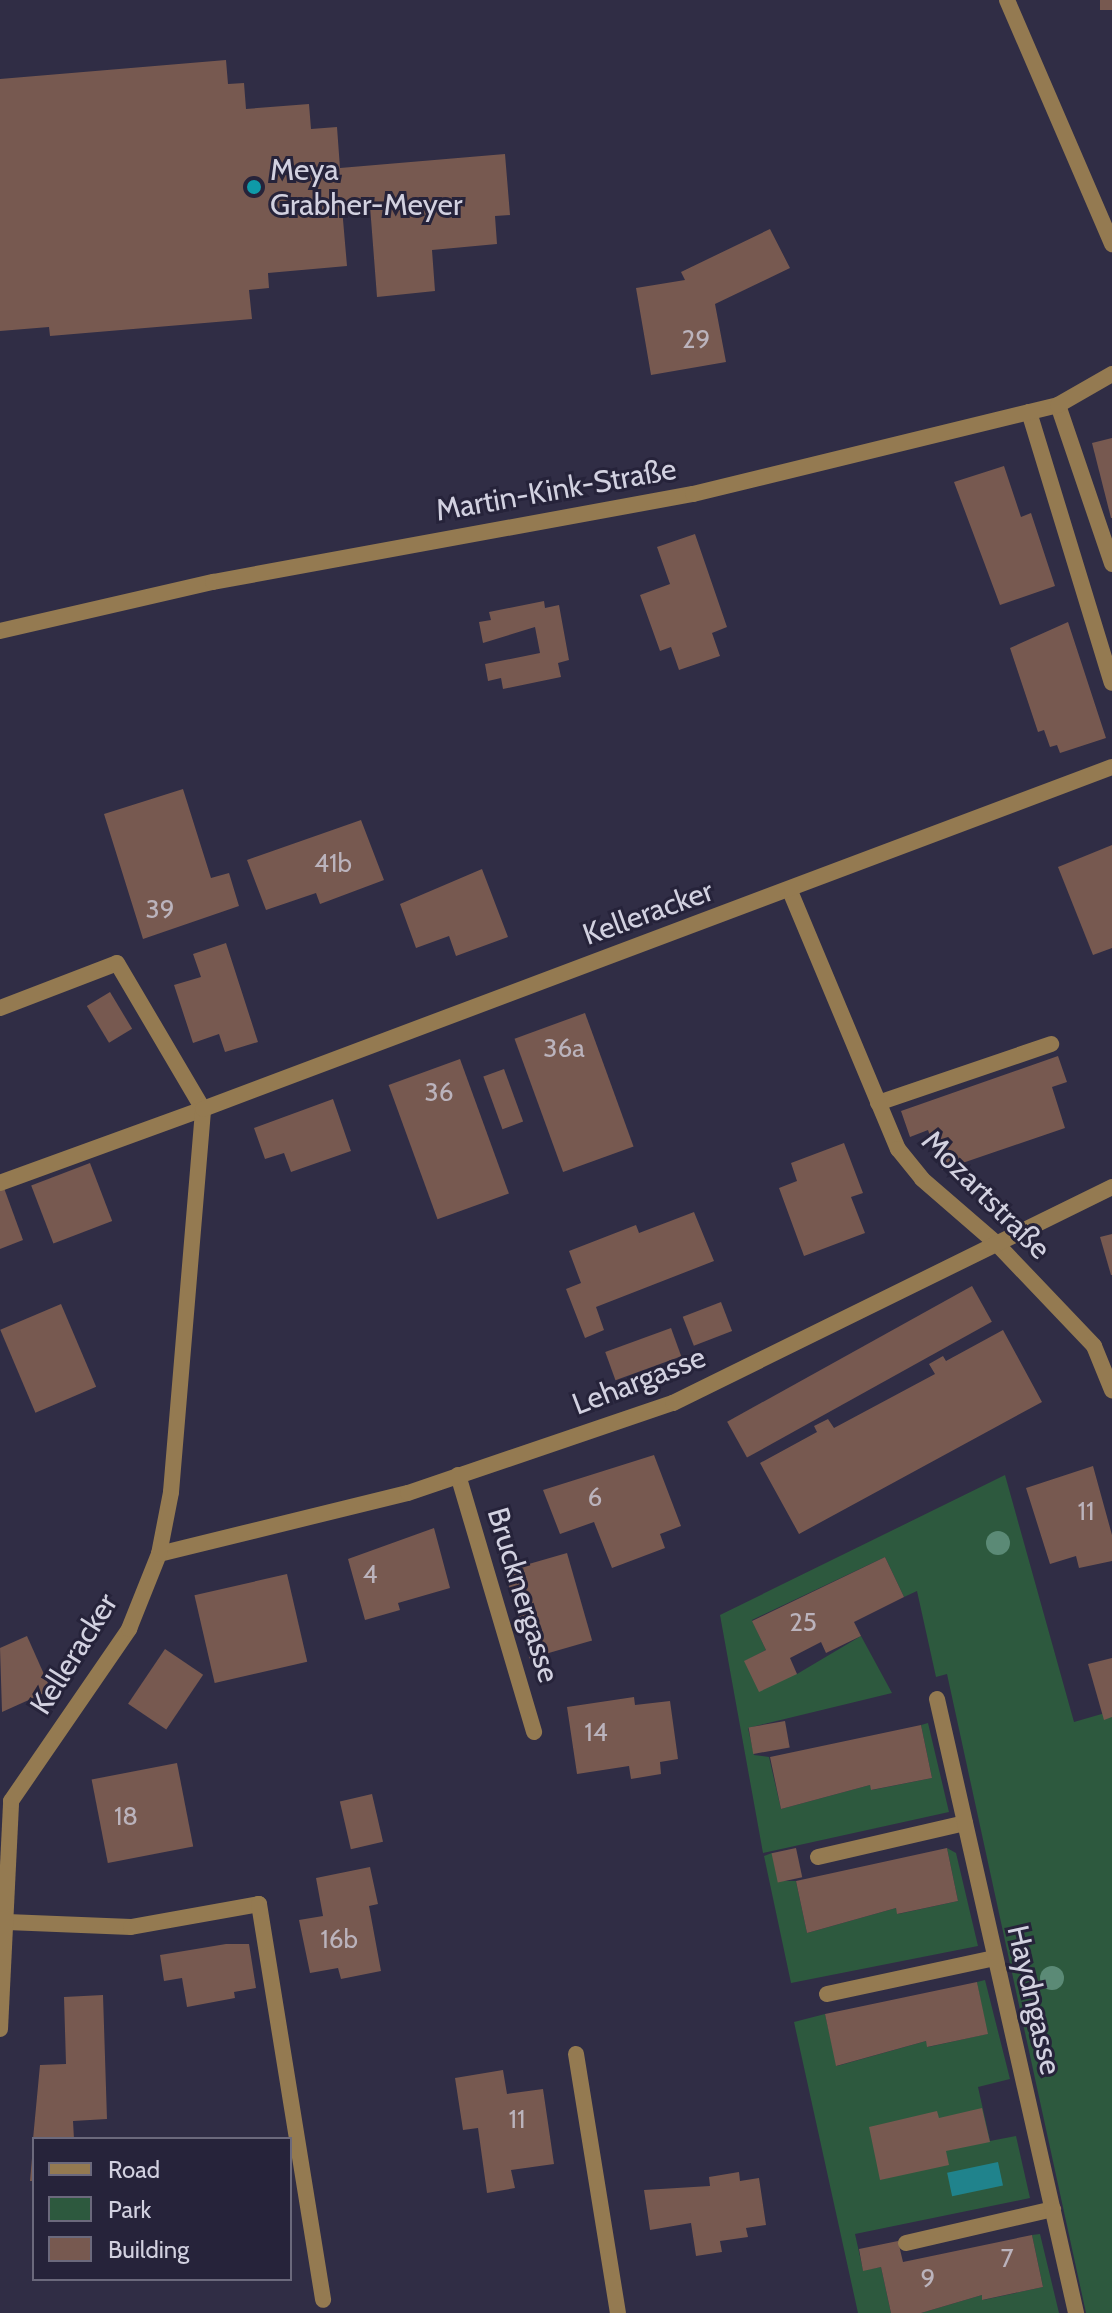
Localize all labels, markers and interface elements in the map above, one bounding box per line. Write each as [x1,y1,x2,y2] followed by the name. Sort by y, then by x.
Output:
[270,152,462,222] place label: Meya Grabher-Meyer
[245,178,263,196] marker: Meya Grabher-Meyer
[682,324,710,356] house number: 29
[433,451,679,529] street label: Martin-Kink-Straße
[314,848,352,880] house number: 41b
[578,873,718,953] street label: Kelleracker
[146,894,174,926] house number: 39
[543,1033,585,1065] house number: 36a
[425,1077,453,1109] house number: 36
[914,1123,1058,1267] street label: Mozartstraße
[567,1339,711,1423] street label: Lehargasse
[588,1482,602,1514] house number: 6
[1078,1496,1094,1528] house number: 11
[479,1503,567,1687] street label: Brucknergasse
[362,1559,378,1591] house number: 4
[23,1587,125,1721] street label: Kelleracker
[789,1607,817,1639] house number: 25
[584,1717,608,1749] house number: 14
[114,1801,138,1833] house number: 18
[999,1922,1069,2078] street label: Haydngasse
[320,1924,358,1956] house number: 16b
[509,2104,525,2136] house number: 11
[32,2137,292,2281] legend
[108,2155,160,2184] text: Road
[108,2195,151,2224] text: Park
[108,2235,189,2264] text: Building
[1000,2243,1014,2275] house number: 7
[921,2263,935,2295] house number: 9

